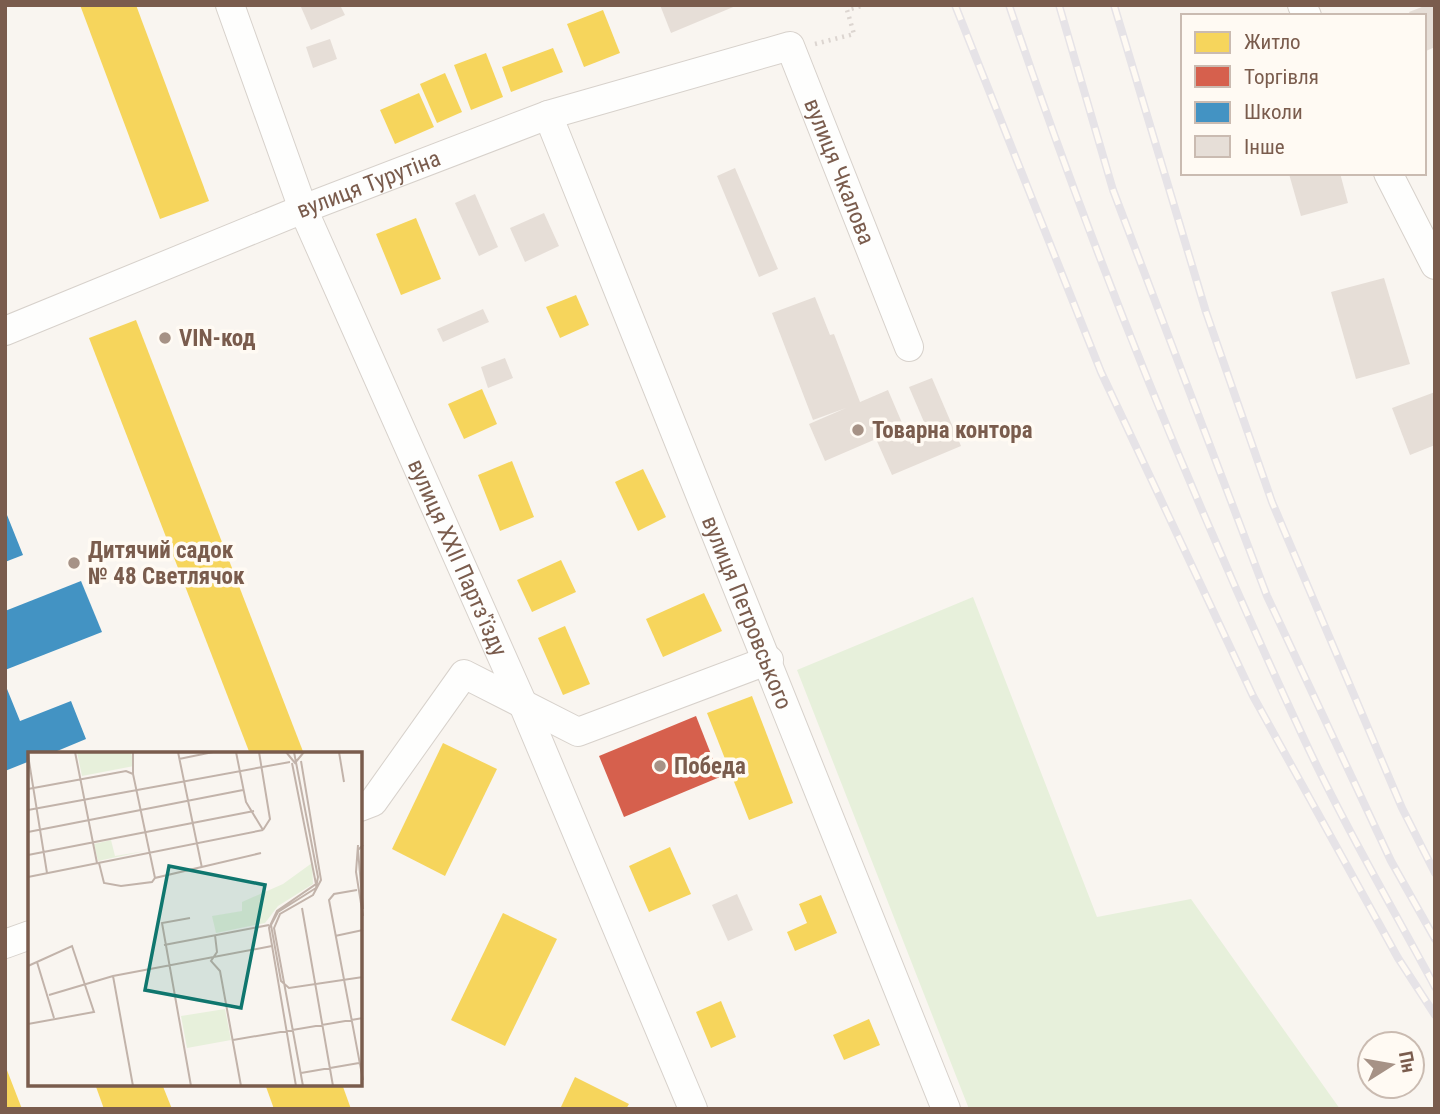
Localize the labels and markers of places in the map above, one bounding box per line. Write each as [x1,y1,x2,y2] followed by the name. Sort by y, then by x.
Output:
[179,325,255,352] place label: VIN-код
[157,330,173,346] marker: VIN-код
[872,417,1033,444] place label: Товарна контора
[850,422,866,438] marker: Товарна контора
[88,537,245,590] place label: Дитячий садок № 48 Светлячок
[66,555,82,571] marker: Дитячий садок № 48 Светлячок
[674,753,746,780] place label: Победа
[652,758,668,774] marker: Победа

